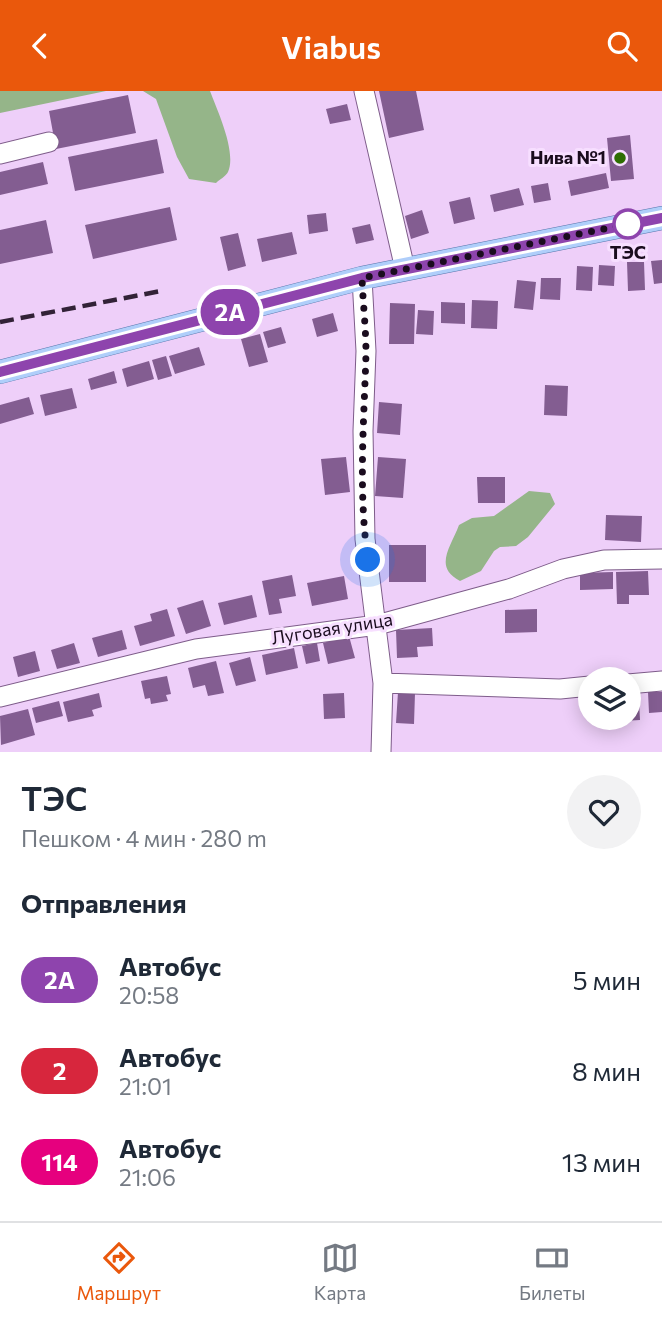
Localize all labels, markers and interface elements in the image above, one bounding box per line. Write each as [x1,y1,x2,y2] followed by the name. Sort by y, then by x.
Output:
[281,26,381,66] text: Viabus
[21,27,59,65] icon: back
[603,27,641,65] icon: search
[530,146,606,168] place label: Нива №1
[612,150,628,166] marker: Нива №1
[613,209,643,239] marker: ТЭС
[610,241,646,263] place label: ТЭС
[198,289,262,335] line badge: 2А
[215,297,245,326] text: 2А
[350,542,385,577] your location
[270,608,394,648] street label: Луговая улица
[578,667,641,730] map controls
[578,667,641,730] button: layers
[567,775,641,849] button: heart
[21,777,88,818] text: ТЭС
[21,824,267,852] text: Пешком · 4 мин · 280 m
[21,887,187,918] text: Отправления
[119,950,221,981] text: Автобус
[573,964,641,995] text: 5 мин
[44,965,75,994] text: 2А
[119,981,179,1009] text: 20:58
[119,1041,221,1072] text: Автобус
[572,1055,641,1086] text: 8 мин
[53,1056,66,1085] text: 2
[119,1072,172,1100] text: 21:01
[119,1132,221,1163] text: Автобус
[562,1146,641,1177] text: 13 мин
[41,1147,78,1176] text: 114
[119,1163,176,1191] text: 21:06
[76,1239,161,1304] tab: Маршрут
[314,1239,366,1304] tab: Карта
[519,1239,586,1304] tab: Билеты

